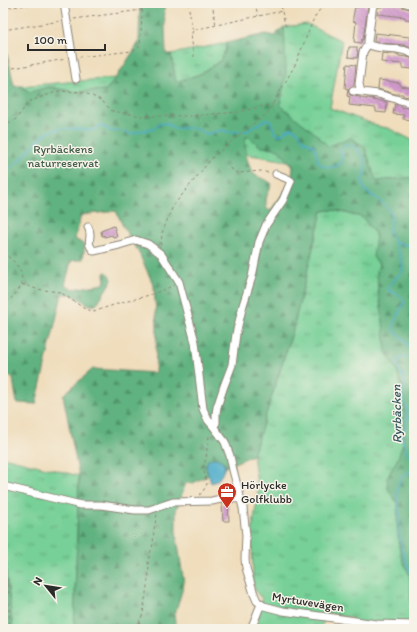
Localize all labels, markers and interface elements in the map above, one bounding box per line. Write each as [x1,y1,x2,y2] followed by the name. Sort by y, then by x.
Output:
[28,26,105,52] scale bar
[34,33,67,47] text: 100 m
[27,142,99,170] park label: Ryrbäckens naturreservat
[388,384,405,443] water label: Ryrbäcken
[241,478,292,506] place label: Hörlycke Golfklubb
[216,481,238,509] office icon: Hörlycke Golfklubb
[26,566,66,606] north arrow
[30,575,45,588] text: N
[271,589,345,615] street label: Myrtuvevägen

